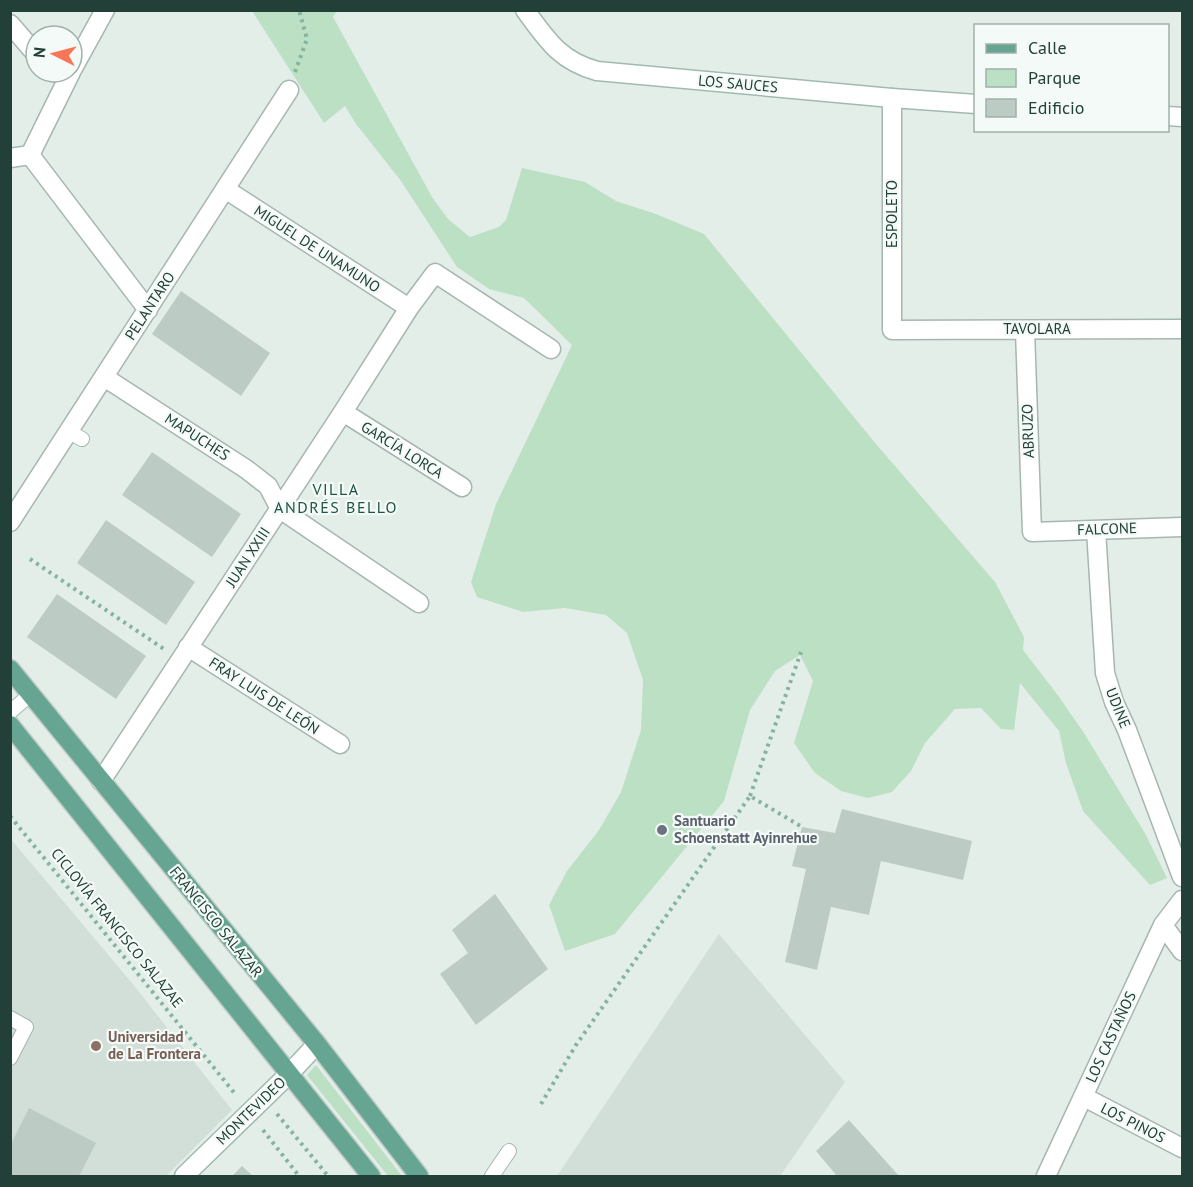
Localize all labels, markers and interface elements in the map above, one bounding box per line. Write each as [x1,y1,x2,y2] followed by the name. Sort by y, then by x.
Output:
[24,24,84,84] north arrow
[974,24,1169,132] legend
[1028,36,1067,59] text: Calle
[29,46,50,59] text: N
[1028,66,1081,89] text: Parque
[697,71,779,96] street label: LOS SAUCES
[1028,96,1084,119] text: Edificio
[882,180,901,248] street label: ESPOLETO
[251,201,384,297] street label: MIGUEL DE UNAMUNO
[120,268,179,344] street label: PELANTARO
[1003,319,1071,338] street label: TAVOLARA
[1017,404,1038,458] street label: ABRUZO
[161,409,233,465] street label: MAPUCHES
[358,417,447,483] street label: GARCÍA LORCA
[274,479,398,517] district label: VILLA ANDRÉS BELLO
[1077,518,1137,539] street label: FALCONE
[221,523,274,591] street label: JUAN XXIII
[205,653,323,738] street label: FRAY LUIS DE LEÓN
[1102,685,1135,731] street label: UDINE
[674,811,818,847] place label: Santuario Schoenstatt Ayinrehue
[655,823,669,837] marker: Santuario Schoenstatt Ayinrehue
[47,844,188,1011] street label: CICLOVÍA FRANCISCO SALAZAE
[166,862,267,981] street label: FRANCISCO SALAZAR
[1081,988,1140,1085] street label: LOS CASTAÑOS
[108,1027,201,1063] place label: Universidad de La Frontera
[89,1039,103,1053] marker: Universidad de La Frontera
[212,1073,289,1149] street label: MONTEVIDEO
[1098,1098,1169,1147] street label: LOS PINOS

